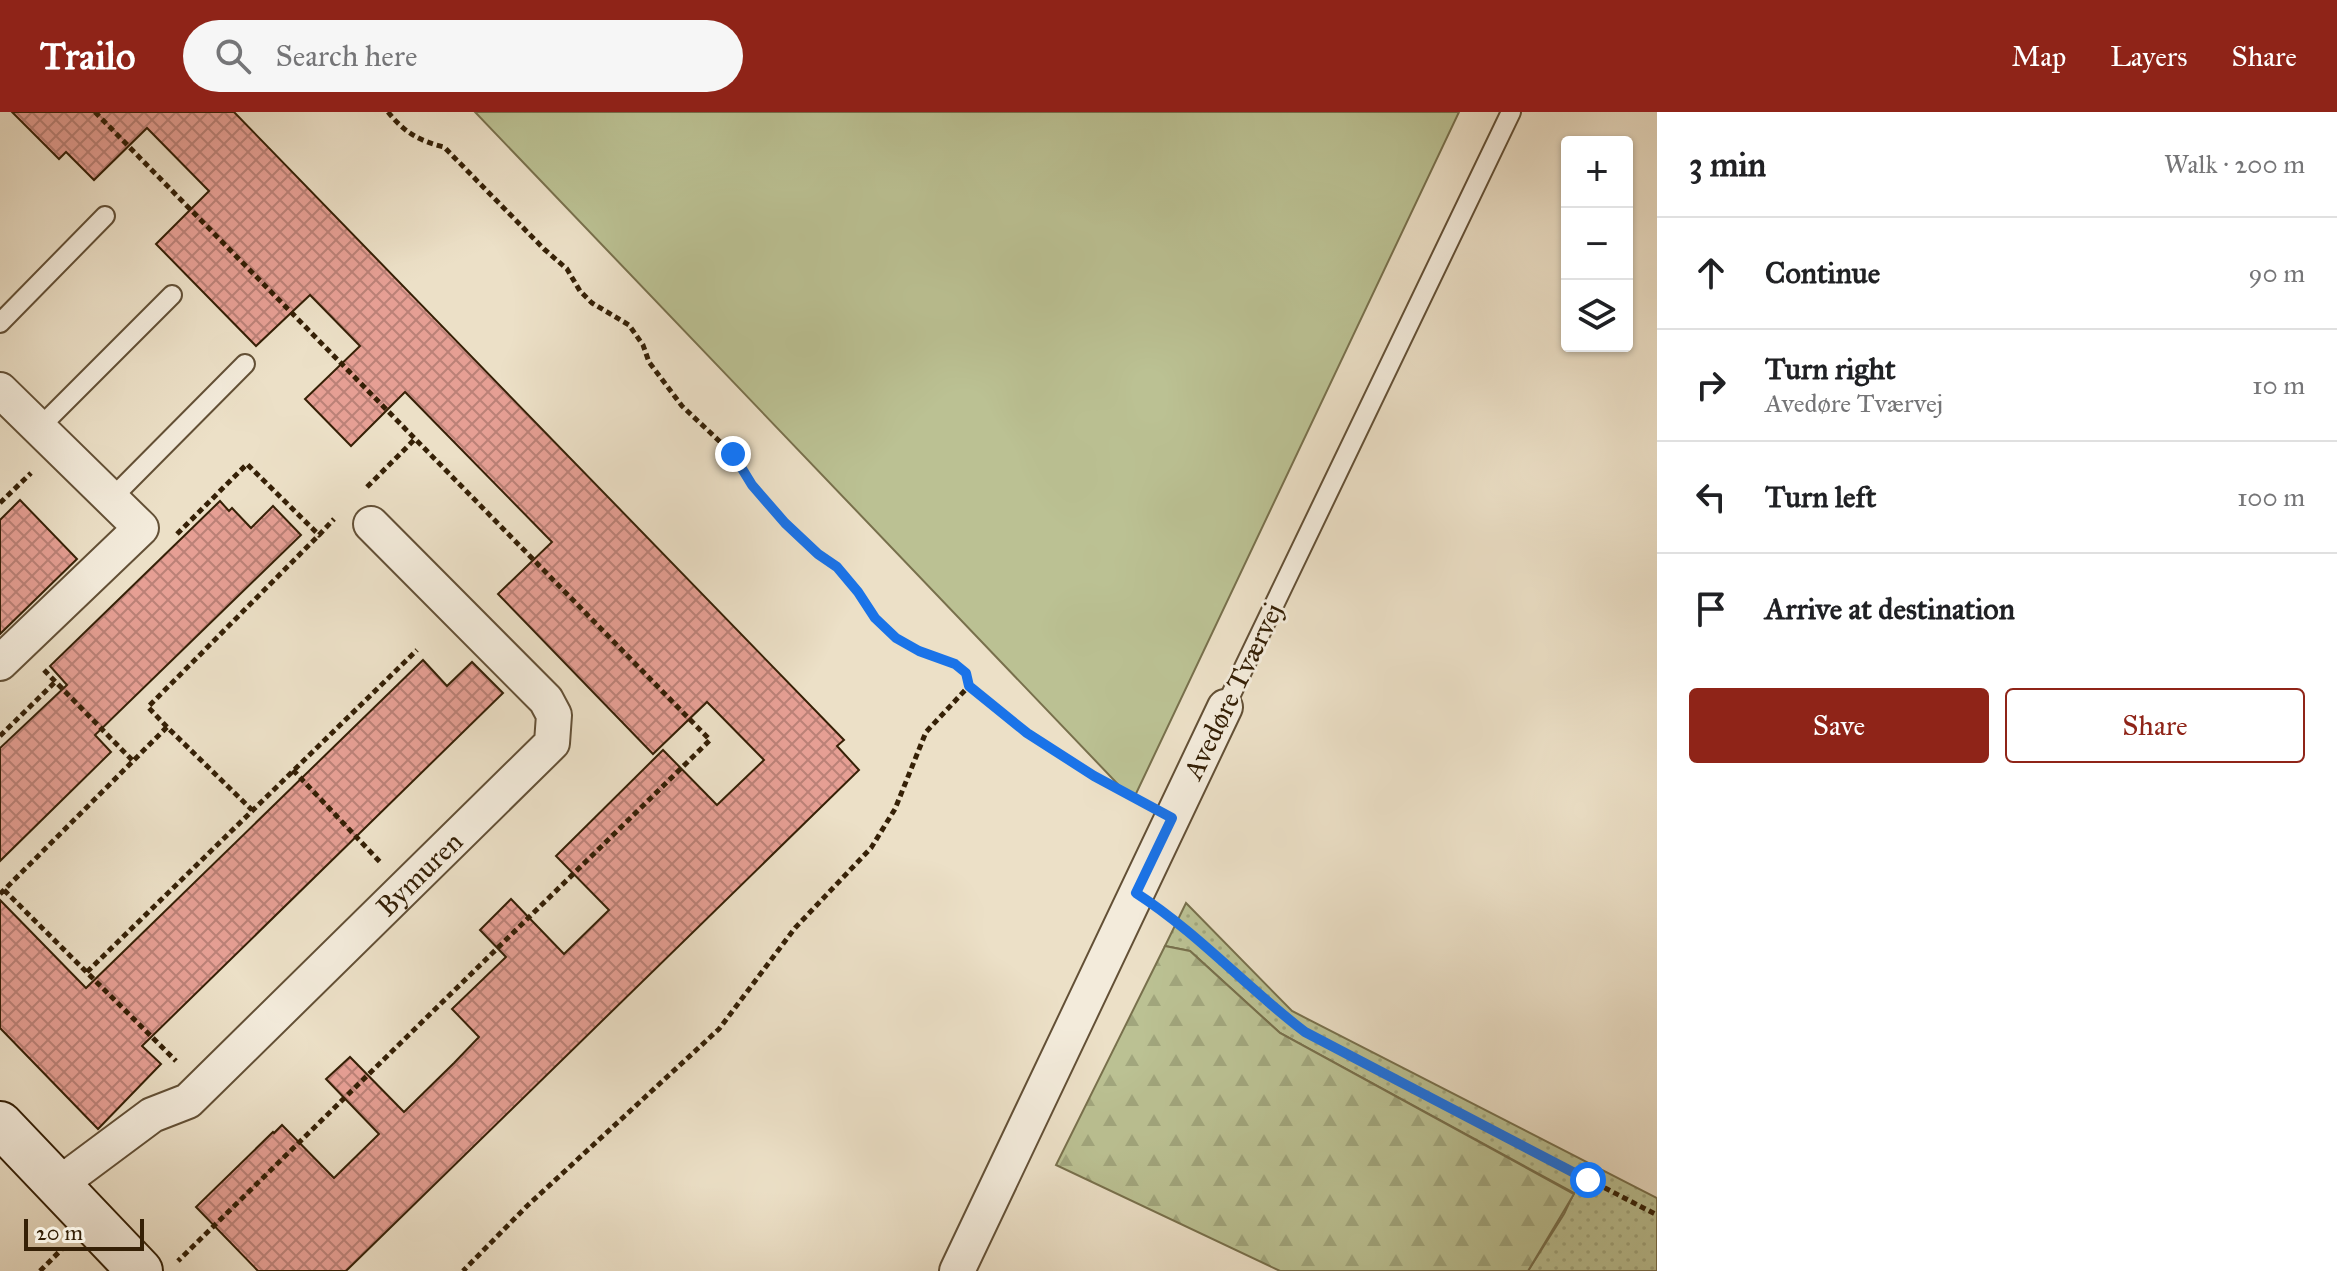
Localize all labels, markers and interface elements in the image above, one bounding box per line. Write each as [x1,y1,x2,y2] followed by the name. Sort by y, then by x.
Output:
[183,20,743,92] search box
[40,33,135,79] text: Trailo
[211,34,255,78] icon: search
[275,38,417,74] text: Search here
[2011,39,2066,74] text: Map
[2110,39,2188,74] text: Layers
[2232,39,2297,74] text: Share
[1561,136,1633,352] map controls
[1561,136,1633,208] button: +
[1689,144,1766,185] text: 3 min
[2164,148,2305,180] text: Walk · 200 m
[1561,208,1633,280] button: −
[1689,251,1733,295] icon: ahead
[1765,255,1880,291] text: Continue
[2248,257,2305,289] text: 90 m
[1561,280,1633,352] button: layers
[1765,351,1896,387] text: Turn right
[1689,363,1733,407] icon: right
[2252,369,2305,401] text: 10 m
[1765,387,1943,419] text: Avedøre Tværvej
[715,436,751,472] route end
[1689,475,1733,519] icon: left
[1765,479,1876,515] text: Turn left
[2237,481,2305,513] text: 100 m
[1689,587,1733,631] icon: arrive
[1765,591,2015,627] text: Arrive at destination
[1175,597,1291,786] street label: Avedøre Tværvej
[1689,688,1989,763] button: Save
[2005,688,2305,763] button: Share
[369,824,470,924] street label: Bymuren
[1570,1162,1606,1198] route start
[24,1215,144,1251] scale bar
[36,1219,83,1246] text: 20 m

